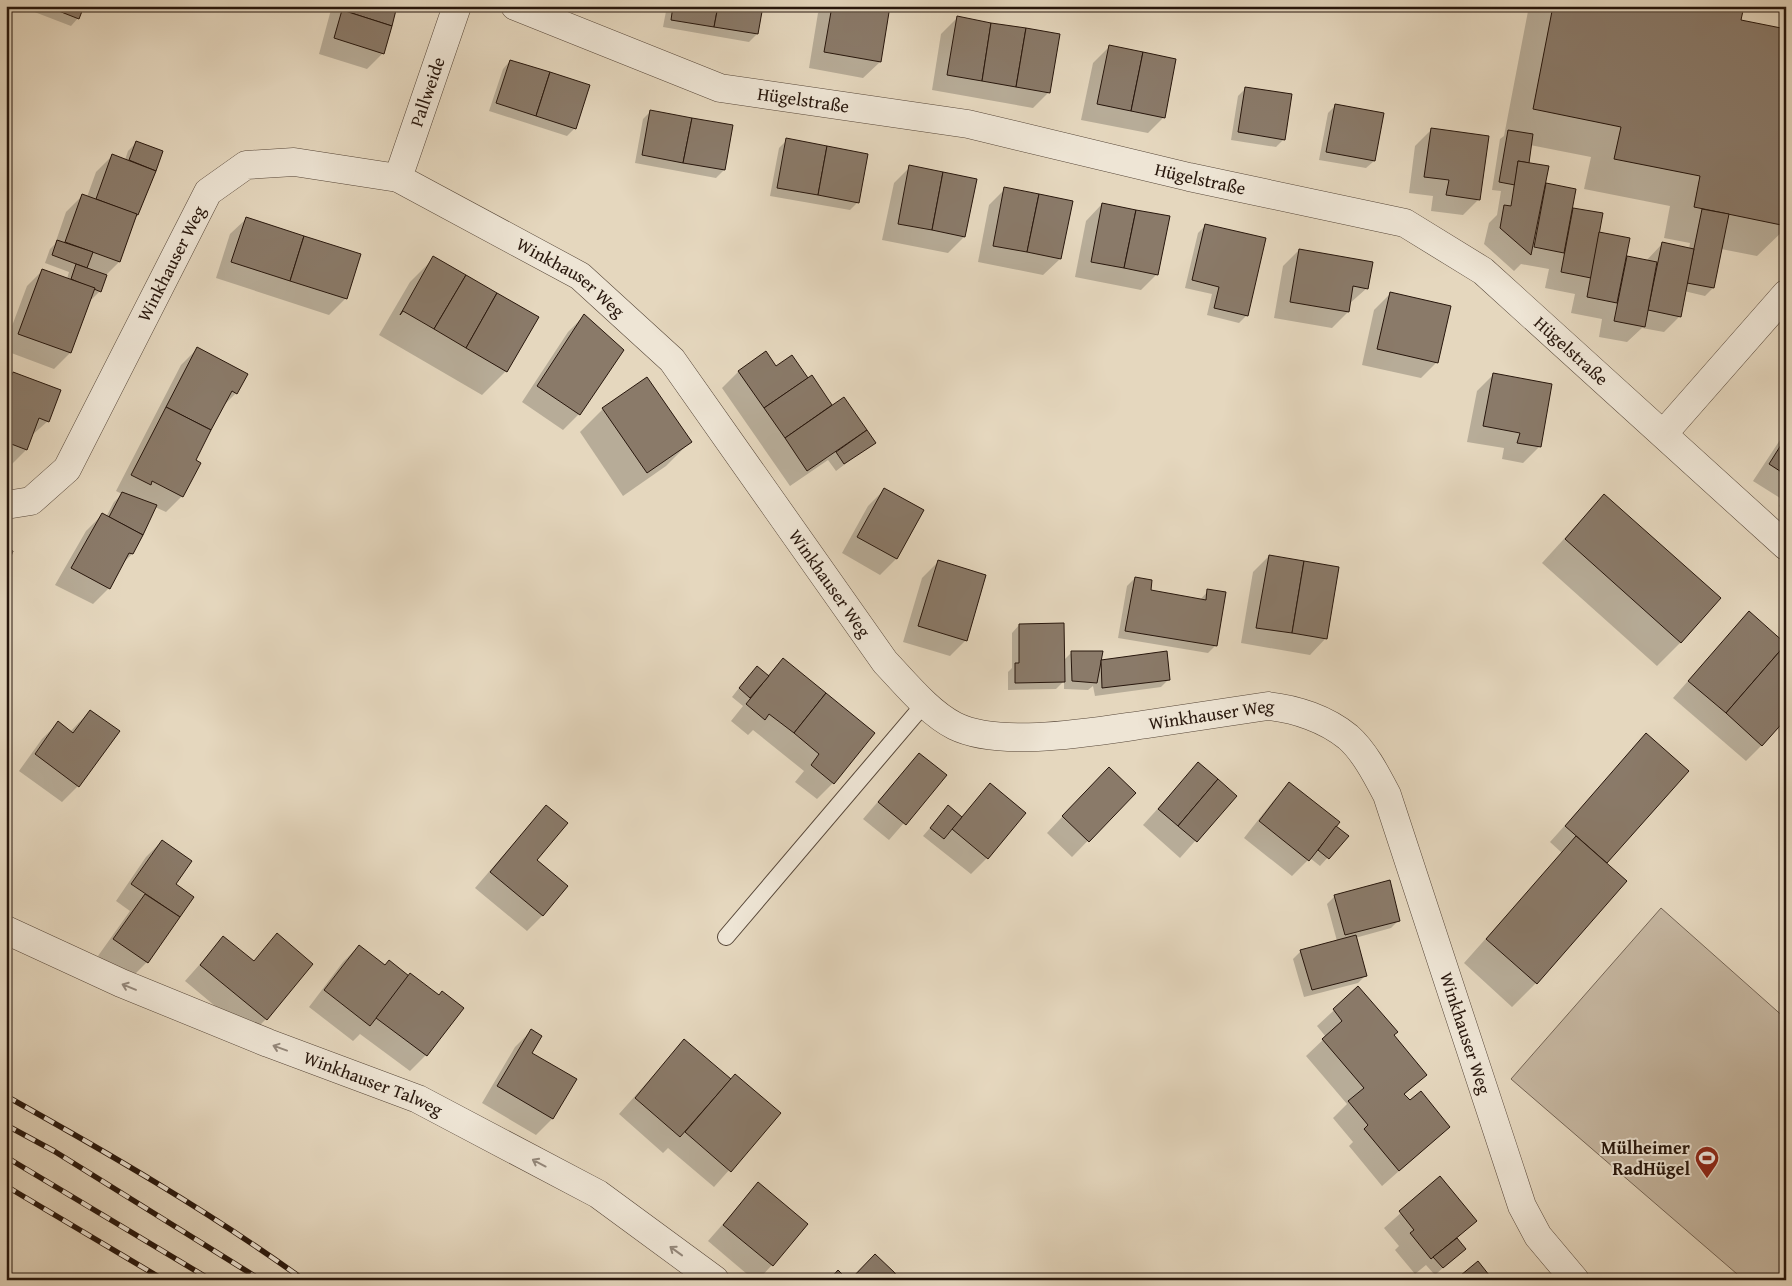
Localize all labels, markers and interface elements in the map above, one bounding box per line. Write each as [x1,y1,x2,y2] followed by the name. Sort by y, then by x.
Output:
[403,53,452,130] street label: Pallweide
[756,80,851,120] street label: Hügelstraße
[1152,155,1248,202] street label: Hügelstraße
[130,201,212,326] street label: Winkhauser Weg
[512,230,631,324] street label: Winkhauser Weg
[1528,309,1615,392] street label: Hügelstraße
[782,524,878,643] street label: Winkhauser Weg
[1147,692,1276,737] street label: Winkhauser Weg
[1433,969,1498,1098] street label: Winkhauser Weg
[122,981,137,991] one-way arrow
[272,1043,288,1052] one-way arrow
[300,1043,448,1123] street label: Winkhauser Talweg
[1601,1134,1691,1182] place label: Mülheimer RadHügel
[1694,1145,1720,1179] sports icon: Mülheimer RadHügel
[532,1158,547,1168] one-way arrow
[669,1246,683,1256] one-way arrow

